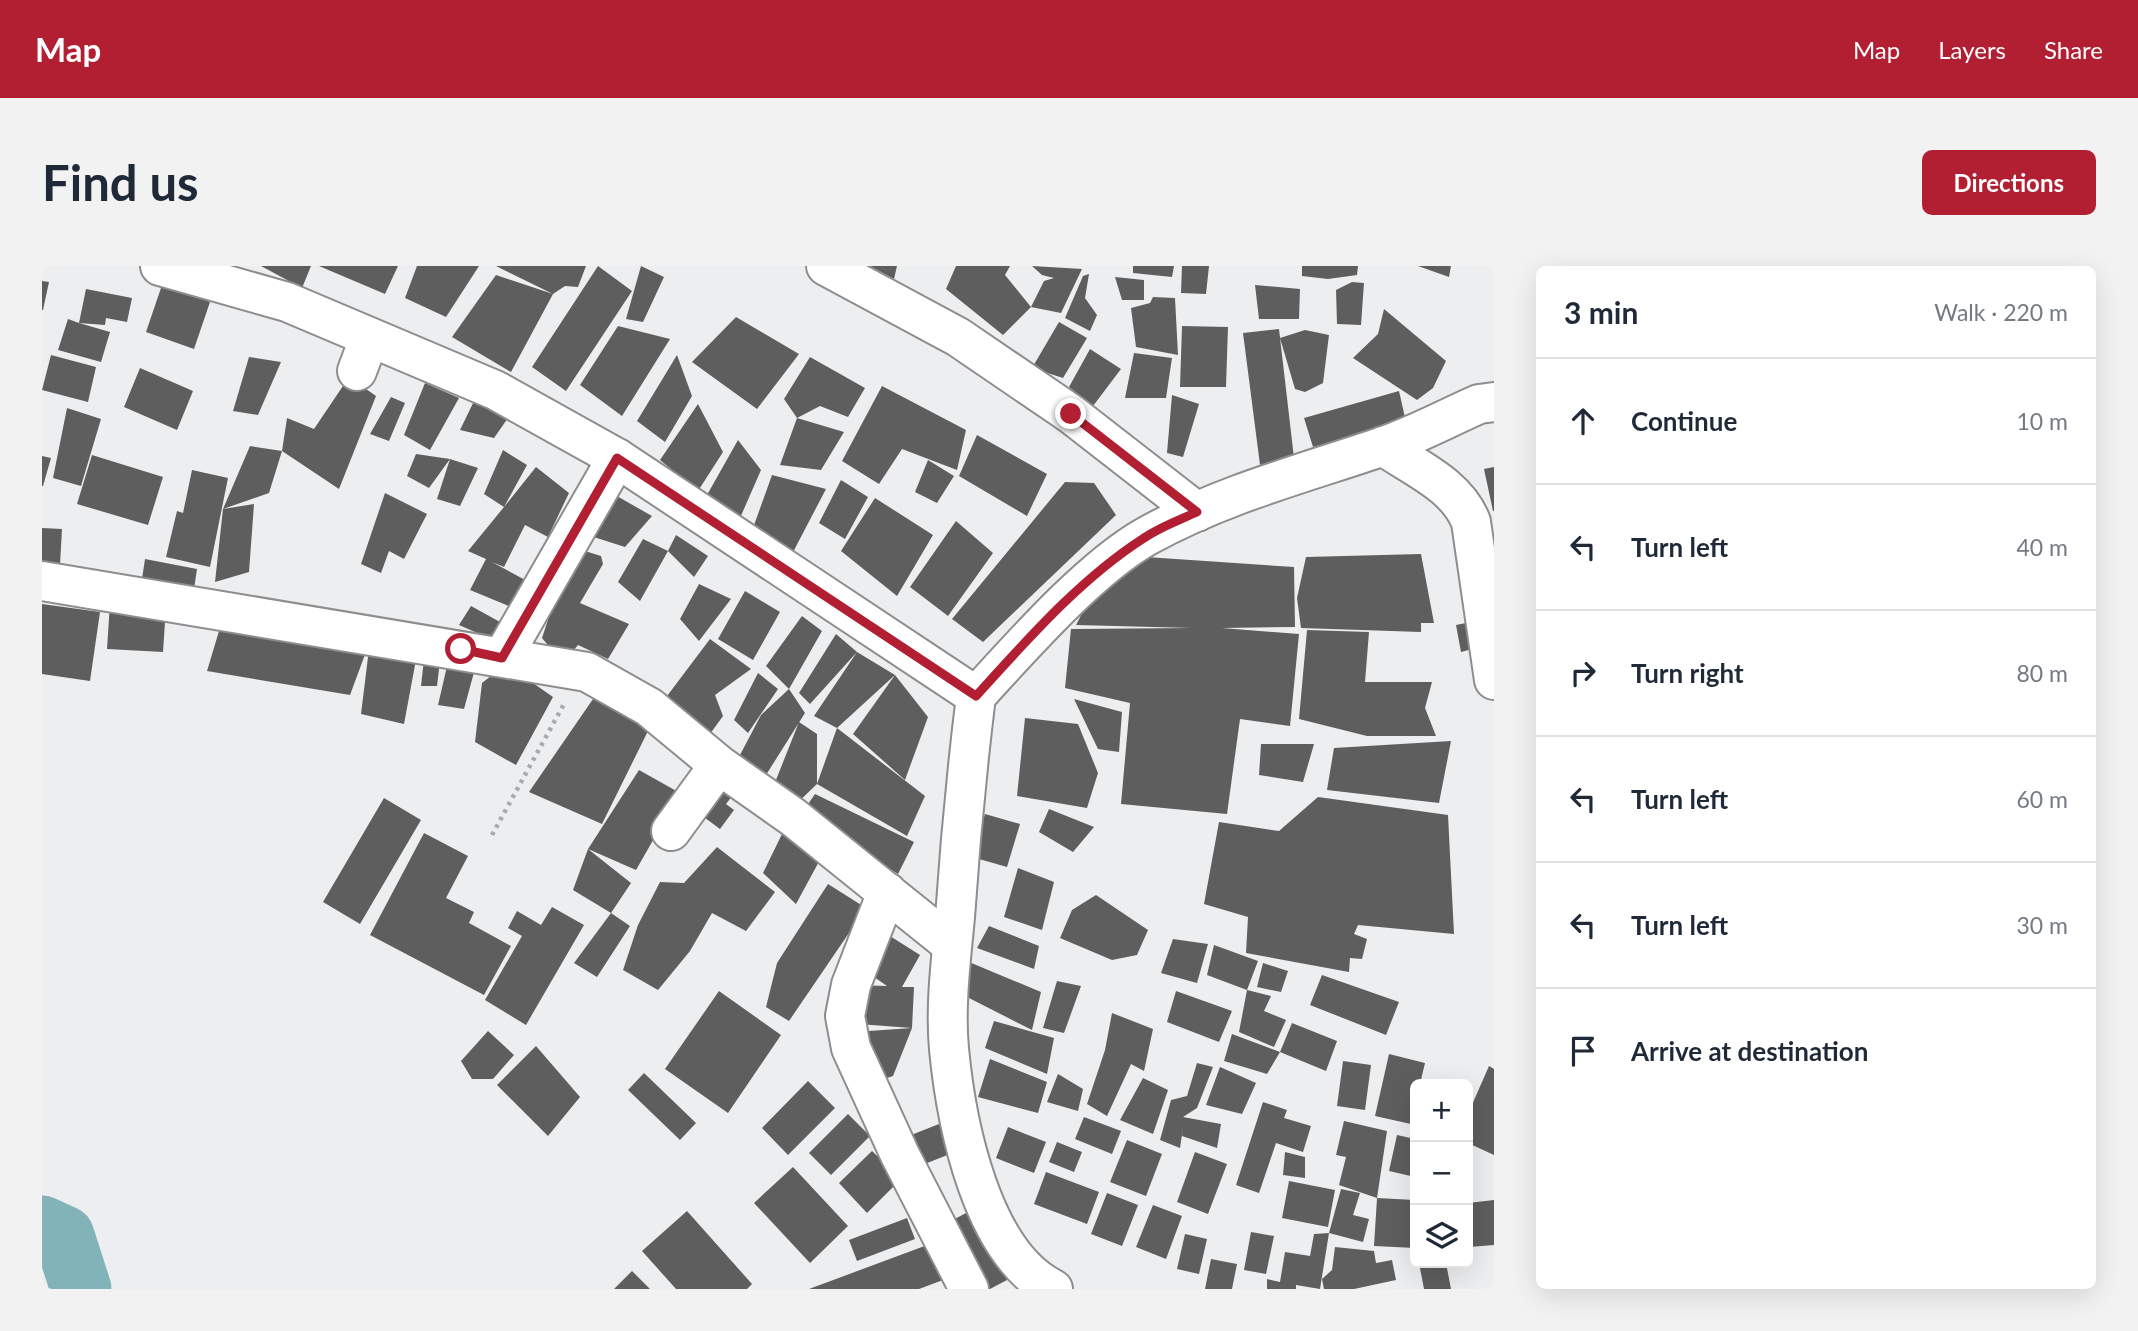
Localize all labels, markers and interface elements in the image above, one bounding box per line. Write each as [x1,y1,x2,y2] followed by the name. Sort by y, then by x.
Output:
[35,29,101,69] text: Map
[1853,35,1900,64] text: Map
[1938,35,2006,64] text: Layers
[2044,35,2103,64] text: Share
[1922,150,2096,215] button: Directions
[42,153,199,211] text: Find us
[1564,294,1638,330] text: 3 min
[1934,298,2068,326] text: Walk · 220 m
[1055,398,1086,429] route end
[1564,402,1602,440] icon: ahead
[1631,405,1737,437] text: Continue
[2017,407,2068,435] text: 10 m
[1564,528,1602,566] icon: left
[1631,531,1728,563] text: Turn left
[2017,533,2068,561] text: 40 m
[445,633,476,664] route start
[1564,654,1602,692] icon: right
[1631,657,1744,689] text: Turn right
[2017,659,2068,687] text: 80 m
[1564,780,1602,818] icon: left
[1631,783,1728,815] text: Turn left
[2017,785,2068,813] text: 60 m
[1564,906,1602,944] icon: left
[1631,909,1728,941] text: Turn left
[2017,911,2068,939] text: 30 m
[1564,1032,1602,1070] icon: arrive
[1631,1035,1868,1067] text: Arrive at destination
[1410,1079,1473,1268] map controls
[1410,1079,1473,1142] button: +
[1410,1142,1473,1205] button: −
[1410,1205,1473,1268] button: layers

